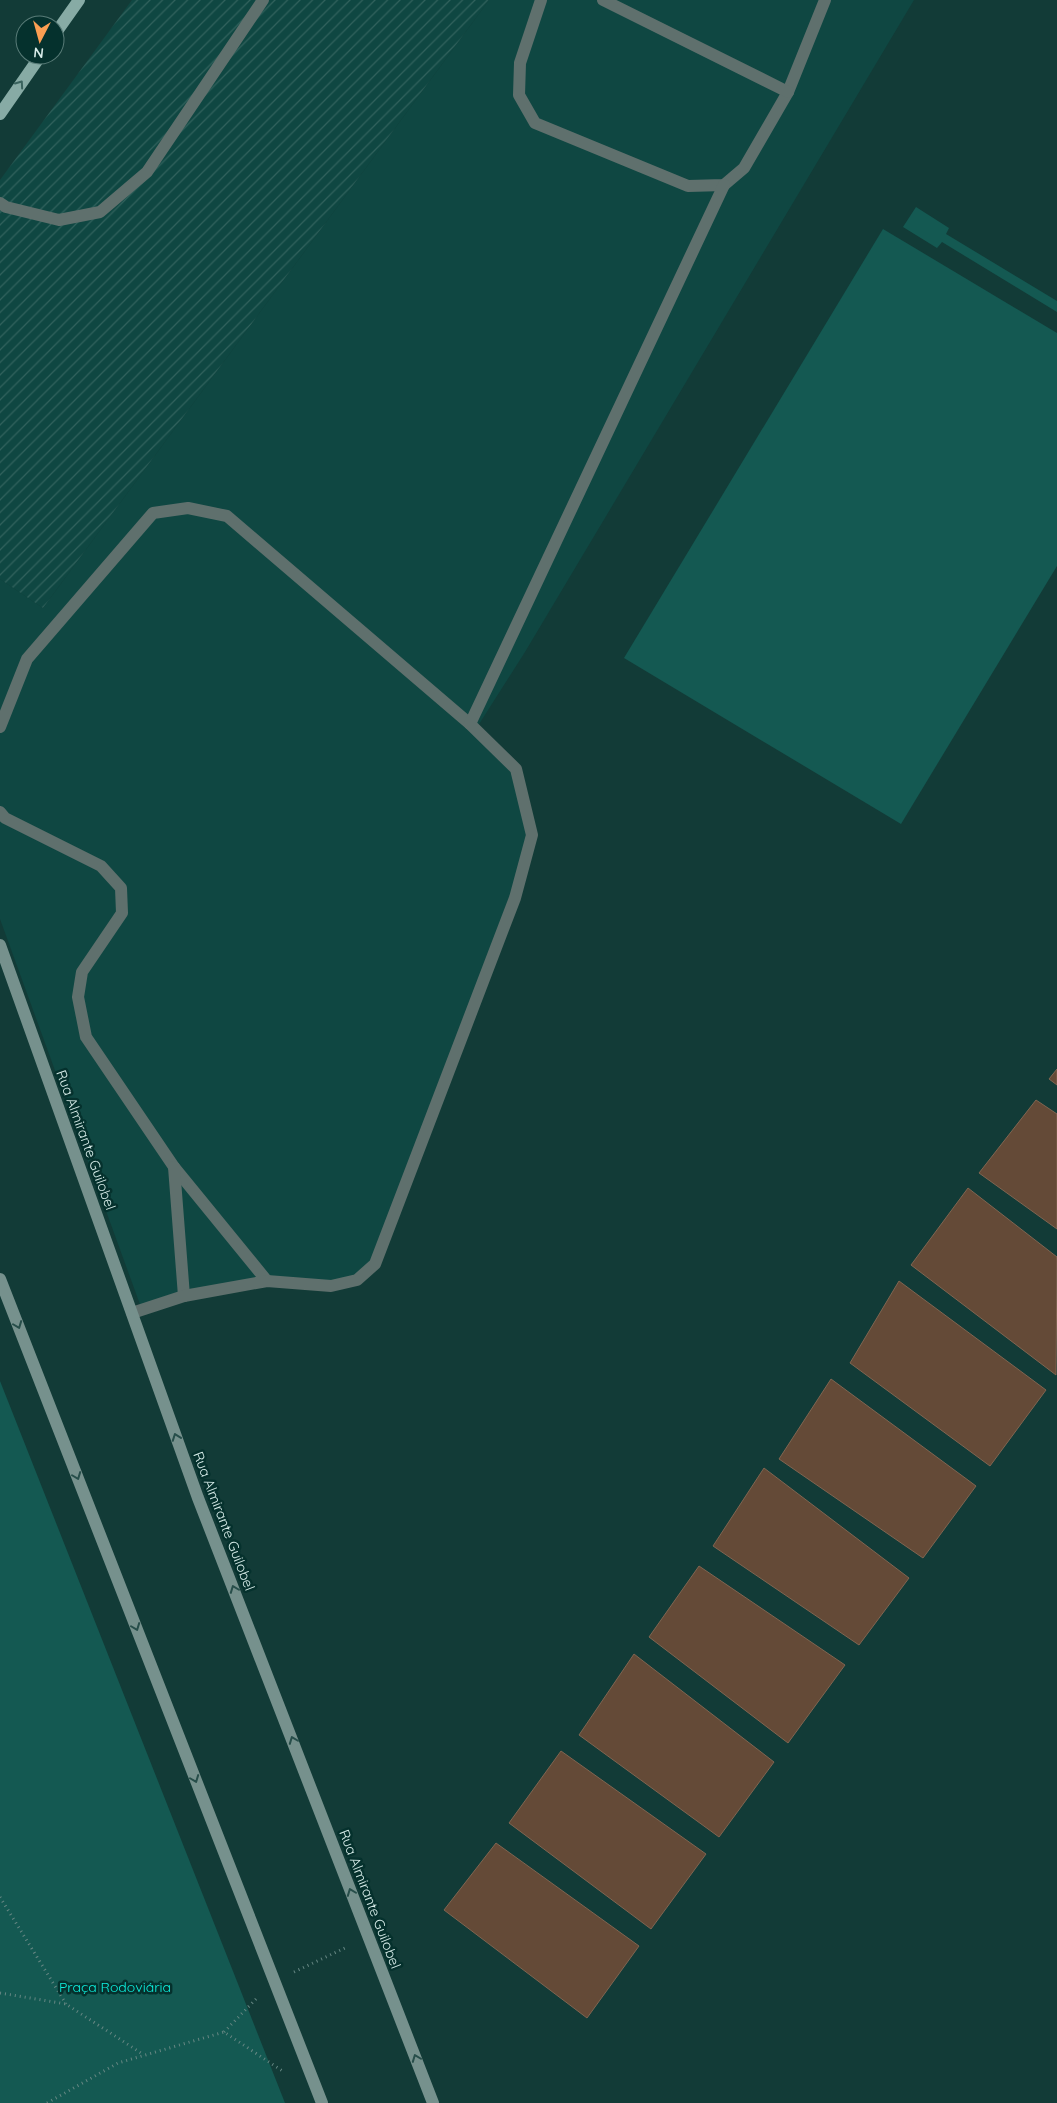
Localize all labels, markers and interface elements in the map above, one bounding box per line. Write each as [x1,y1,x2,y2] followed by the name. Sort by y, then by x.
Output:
[15,15,65,65] north arrow
[33,43,45,62] text: N
[14,81,23,90] one-way arrow
[52,1068,120,1212] street label: Rua Almirante Guilobel
[12,1320,22,1328] one-way arrow
[172,1433,182,1441] one-way arrow
[189,1449,259,1593] street label: Rua Almirante Guilobel
[71,1471,81,1480] one-way arrow
[230,1585,240,1593] one-way arrow
[130,1622,140,1631] one-way arrow
[288,1736,299,1745] one-way arrow
[189,1774,199,1782] one-way arrow
[335,1827,405,1971] street label: Rua Almirante Guilobel
[347,1888,357,1896] one-way arrow
[59,1978,171,1996] park label: Praça Rodoviária
[412,2054,422,2062] one-way arrow

